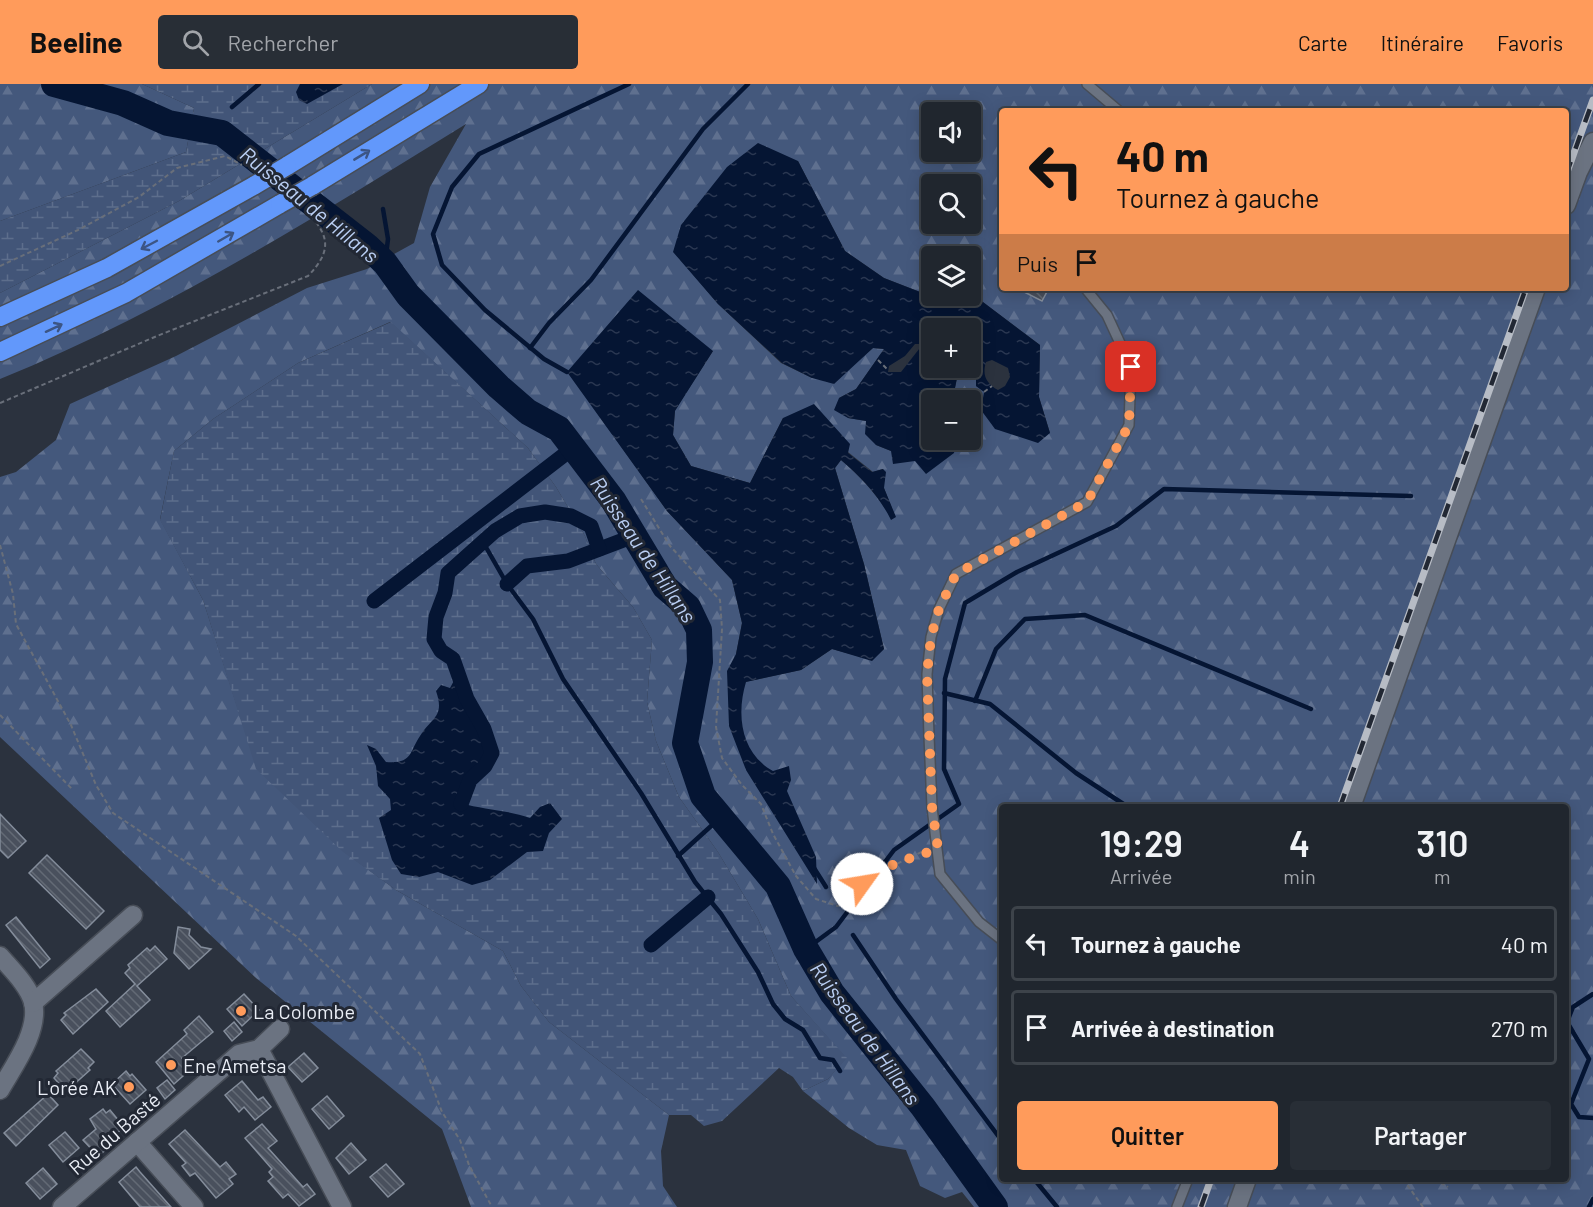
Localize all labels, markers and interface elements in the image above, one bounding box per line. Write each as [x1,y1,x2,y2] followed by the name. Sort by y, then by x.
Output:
[158,15,578,69] search box
[30,25,122,59] text: Beeline
[179,26,212,59] icon: search
[227,29,338,55] text: Rechercher
[1298,30,1348,55] text: Carte
[1381,30,1464,55] text: Itinéraire
[1497,30,1563,55] text: Favoris
[921,102,981,450] map controls
[921,102,981,162] button: sound
[1116,130,1209,180] text: 40 m
[1017,132,1095,210] icon: left
[236,141,384,268] water label: Ruisseau de Hillans
[353,149,370,161] one-way arrow
[921,174,981,234] button: search
[1116,181,1319,213] text: Tournez à gauche
[217,230,234,242] one-way arrow
[141,240,159,251] one-way arrow
[921,246,981,306] button: layers
[1070,246,1103,279] icon: arrive
[1017,250,1058,276] text: Puis
[921,318,981,378] button: +
[44,322,62,334] one-way arrow
[1105,341,1156,392] pin
[1114,350,1147,383] icon: arrive
[921,390,981,450] button: −
[586,471,702,627] water label: Ruisseau de Hillans
[1100,821,1183,864] text: 19:29
[1289,821,1310,864] text: 4
[1416,821,1468,864] text: 310
[830,852,894,916] position arrow
[1110,864,1172,888] text: Arrivée
[1283,864,1316,888] text: min
[1434,864,1451,888] text: m
[1020,927,1053,960] icon: left
[1071,931,1241,957] text: Tournez à gauche
[1501,931,1548,957] text: 40 m
[806,957,926,1110] water label: Ruisseau de Hillans
[253,999,355,1023] place label: La Colombe
[234,1004,248,1018] marker: La Colombe
[1020,1011,1053,1044] icon: arrive
[1071,1015,1274,1041] text: Arrivée à destination
[1491,1015,1548,1041] text: 270 m
[183,1053,287,1077] place label: Ene Ametsa
[164,1058,178,1072] marker: Ene Ametsa
[37,1075,117,1099] place label: L'orée AK
[122,1080,136,1094] marker: L'orée AK
[63,1087,165,1179] street label: Rue du Basté
[1017,1101,1278,1170] button: Quitter
[1290,1101,1551,1170] button: Partager

